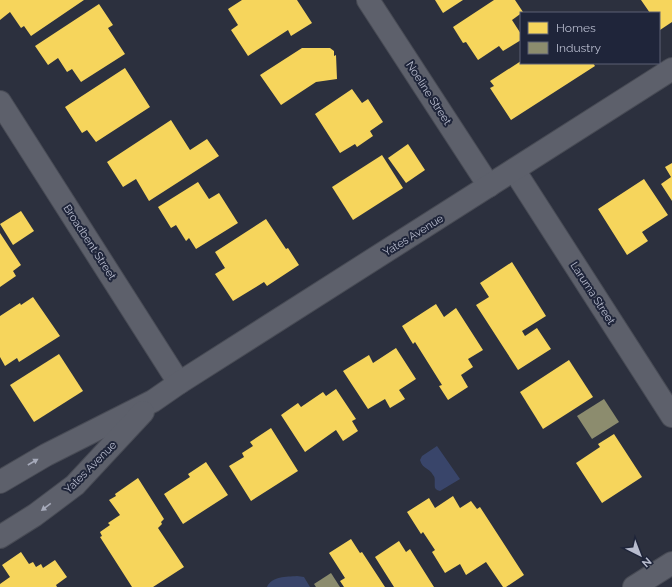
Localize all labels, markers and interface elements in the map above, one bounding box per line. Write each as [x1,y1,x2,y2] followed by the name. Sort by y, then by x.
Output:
[520,12,660,64] legend
[556,21,596,35] text: Homes
[556,41,602,55] text: Industry
[403,59,454,128] street label: Noeline Street
[60,202,119,283] street label: Broadbent Street
[381,211,446,259] street label: Yates Avenue
[567,259,618,327] street label: Laruma Street
[62,438,120,496] street label: Yates Avenue
[28,458,39,465] one-way arrow
[41,503,51,511] one-way arrow
[620,535,660,575] north arrow
[639,554,654,570] text: N

